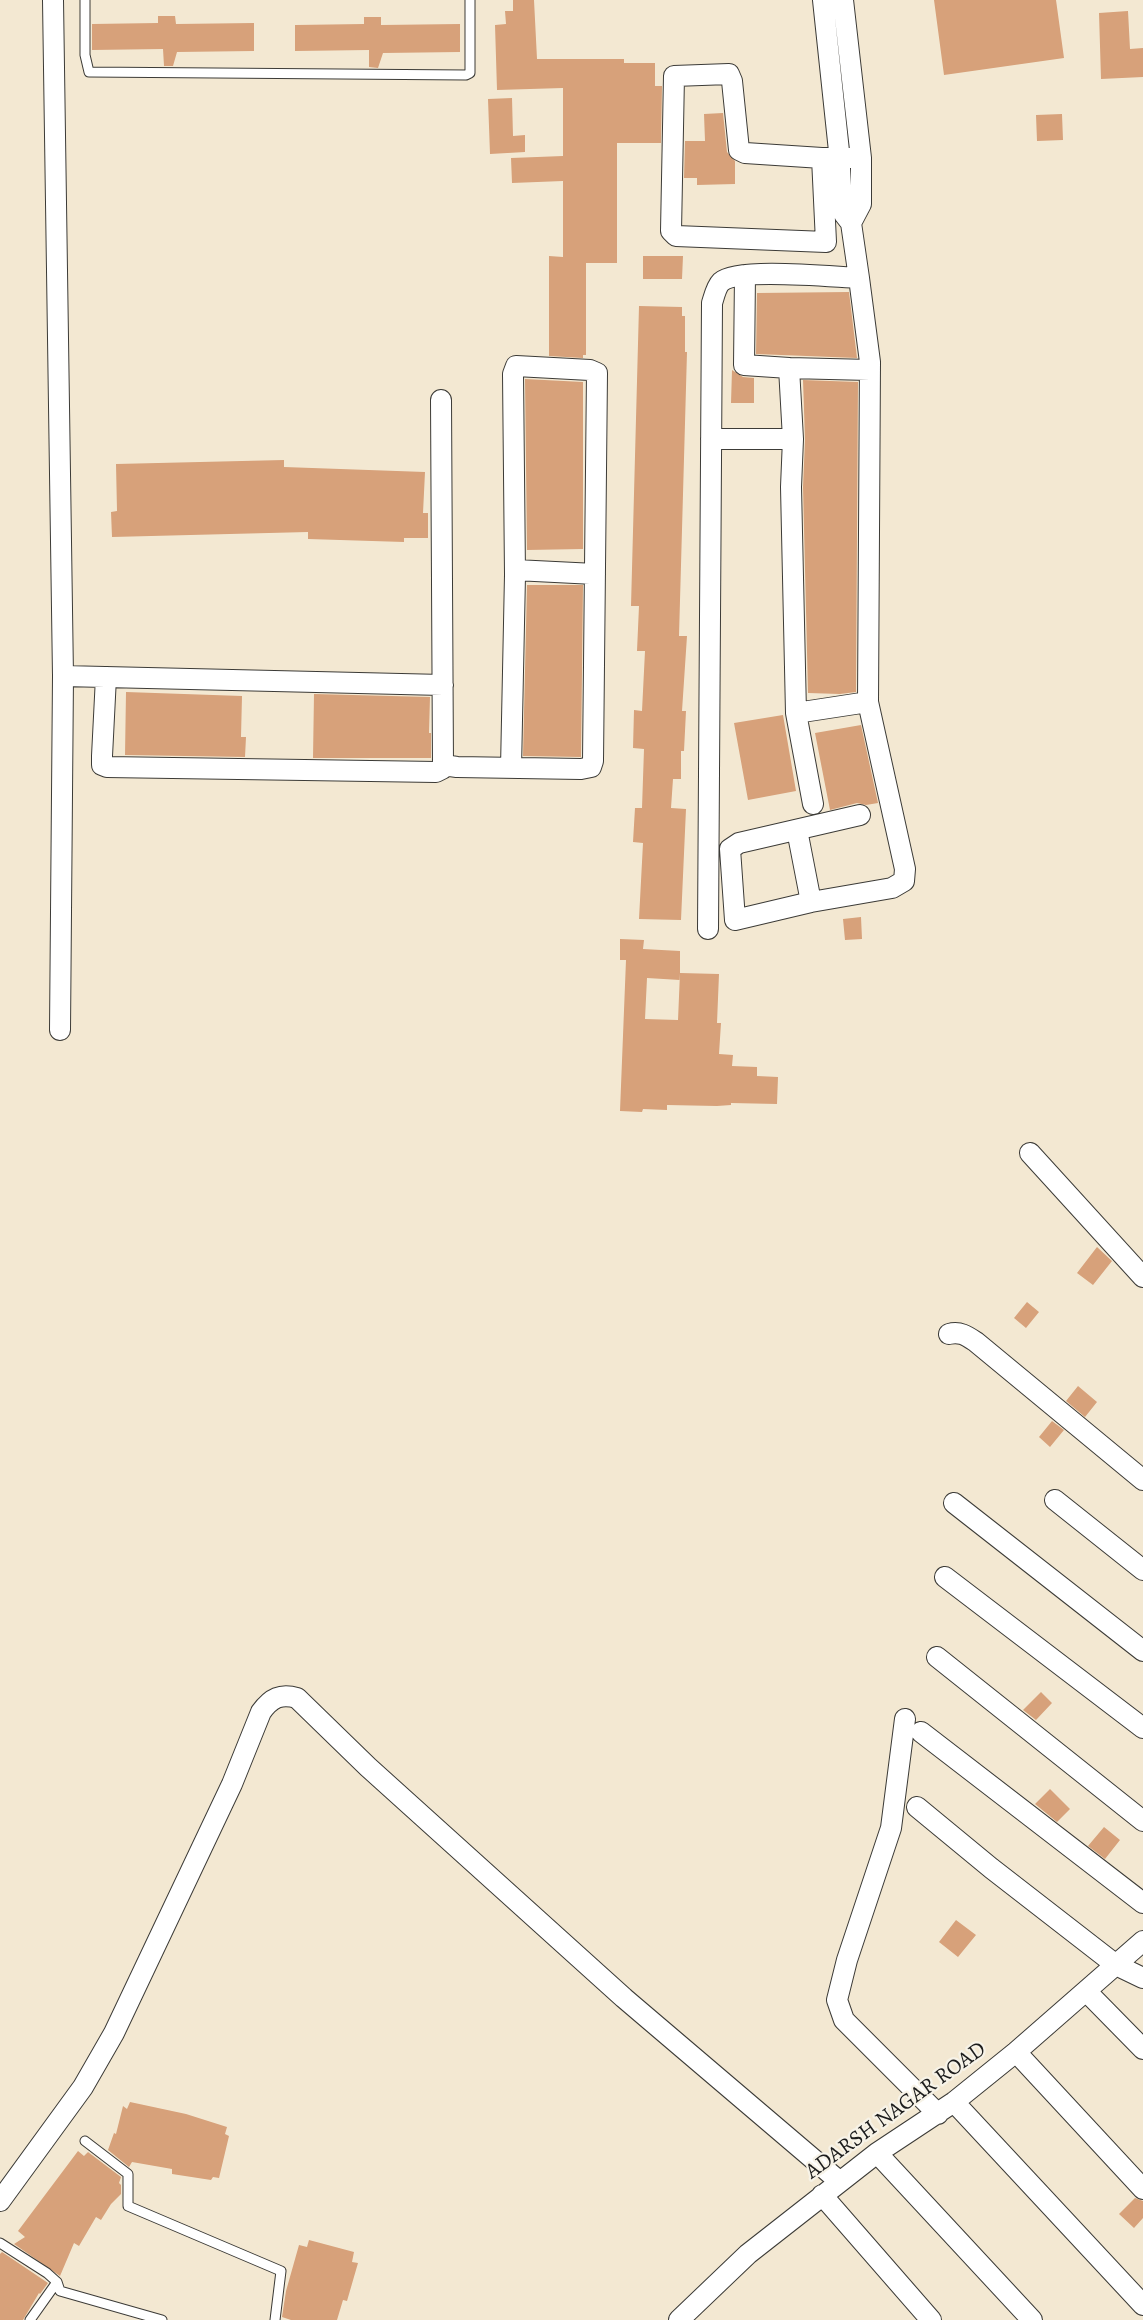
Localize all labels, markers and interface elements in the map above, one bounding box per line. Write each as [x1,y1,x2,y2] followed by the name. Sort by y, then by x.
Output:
[800,2037,992,2185] street label: ADARSH NAGAR ROAD

